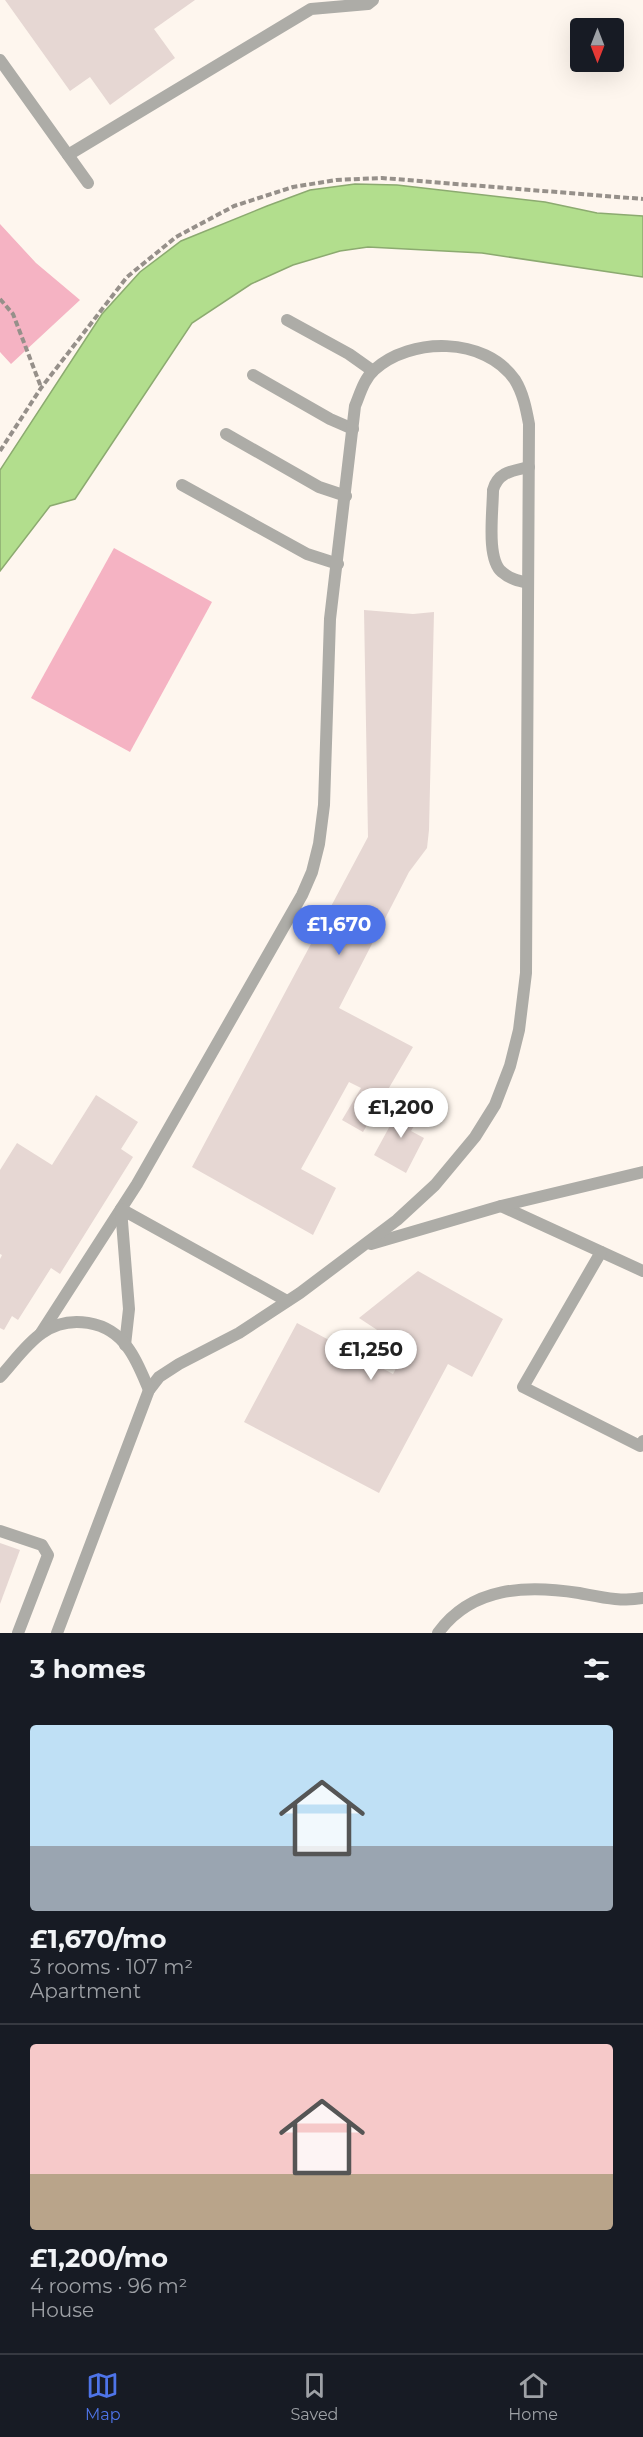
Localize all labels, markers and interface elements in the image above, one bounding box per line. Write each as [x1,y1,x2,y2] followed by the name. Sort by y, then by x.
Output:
[570,18,624,72] north arrow
[570,18,624,72] map controls
[290,905,388,956] pin: £1,670
[307,912,371,936] text: £1,670
[352,1088,450,1139] pin: £1,200
[368,1095,434,1119] text: £1,200
[322,1330,420,1381] pin: £1,250
[339,1337,403,1361] text: £1,250
[30,1653,145,1685] text: 3 homes
[580,1653,613,1686] icon: filters
[268,1764,376,1872] icon: home
[30,1923,167,1955] text: £1,670/mo
[30,1955,193,1979] text: 3 rooms · 107 m²
[30,1979,141,2003] text: Apartment
[268,2083,376,2191] icon: home
[30,2242,168,2274] text: £1,200/mo
[30,2274,187,2298] text: 4 rooms · 96 m²
[30,2298,94,2322] text: House
[85,2369,121,2424] tab: Map
[290,2369,338,2424] tab: Saved
[508,2369,558,2424] tab: Home

